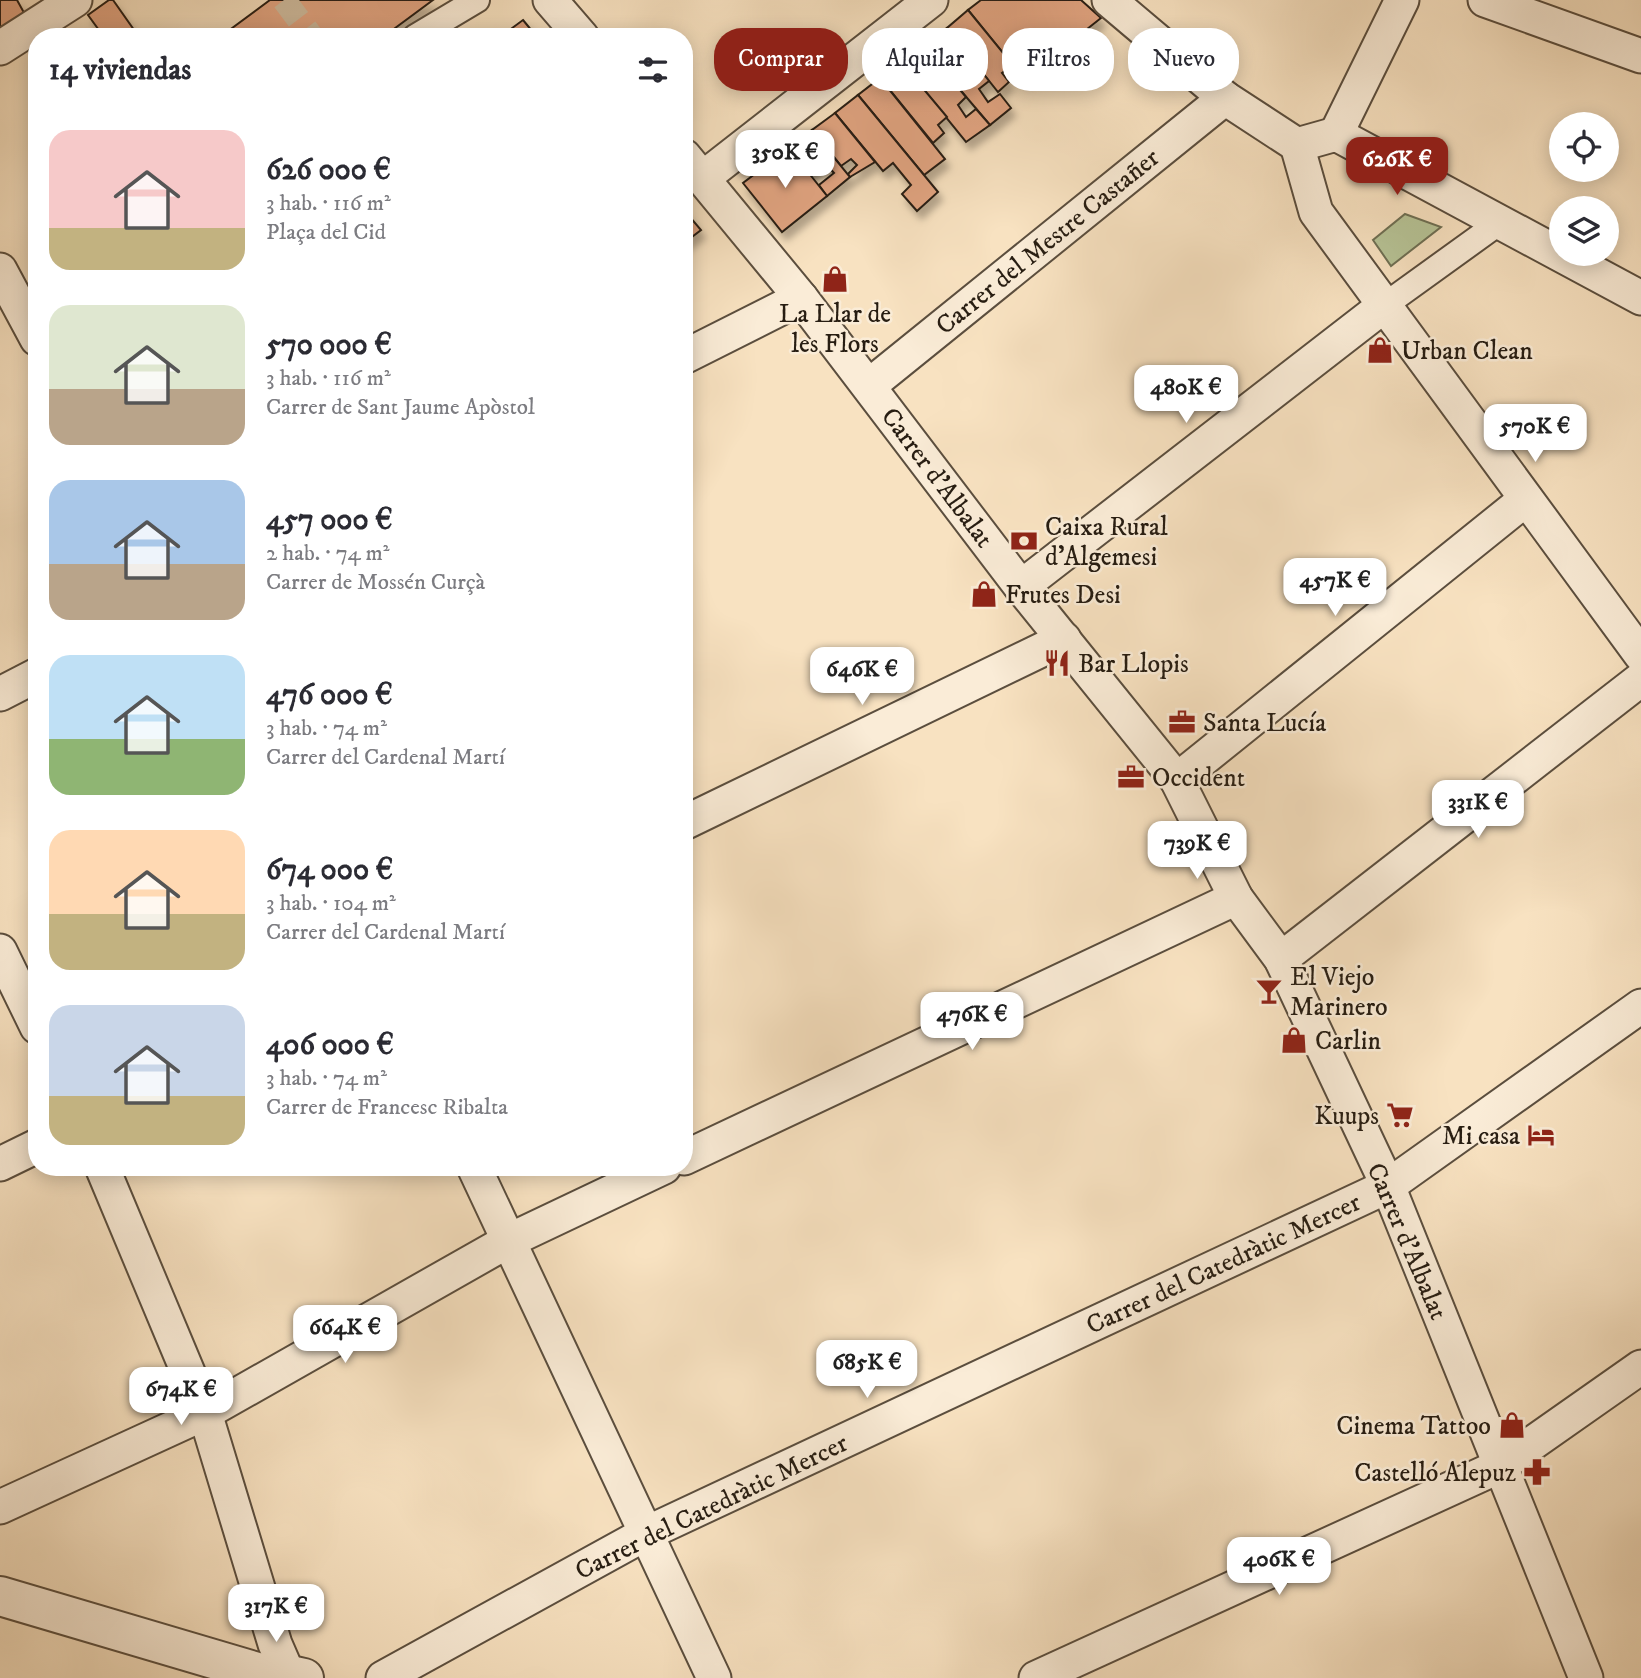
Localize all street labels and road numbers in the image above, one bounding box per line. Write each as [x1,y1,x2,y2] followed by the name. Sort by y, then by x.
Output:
[929,142,1167,343] street label: Carrer del Mestre Castañer
[873,401,1000,555] street label: Carrer d'Albalat
[1359,1158,1454,1325] street label: Carrer d'Albalat
[1081,1186,1366,1343] street label: Carrer del Catedràtic Mercer
[570,1427,854,1588] street label: Carrer del Catedràtic Mercer

